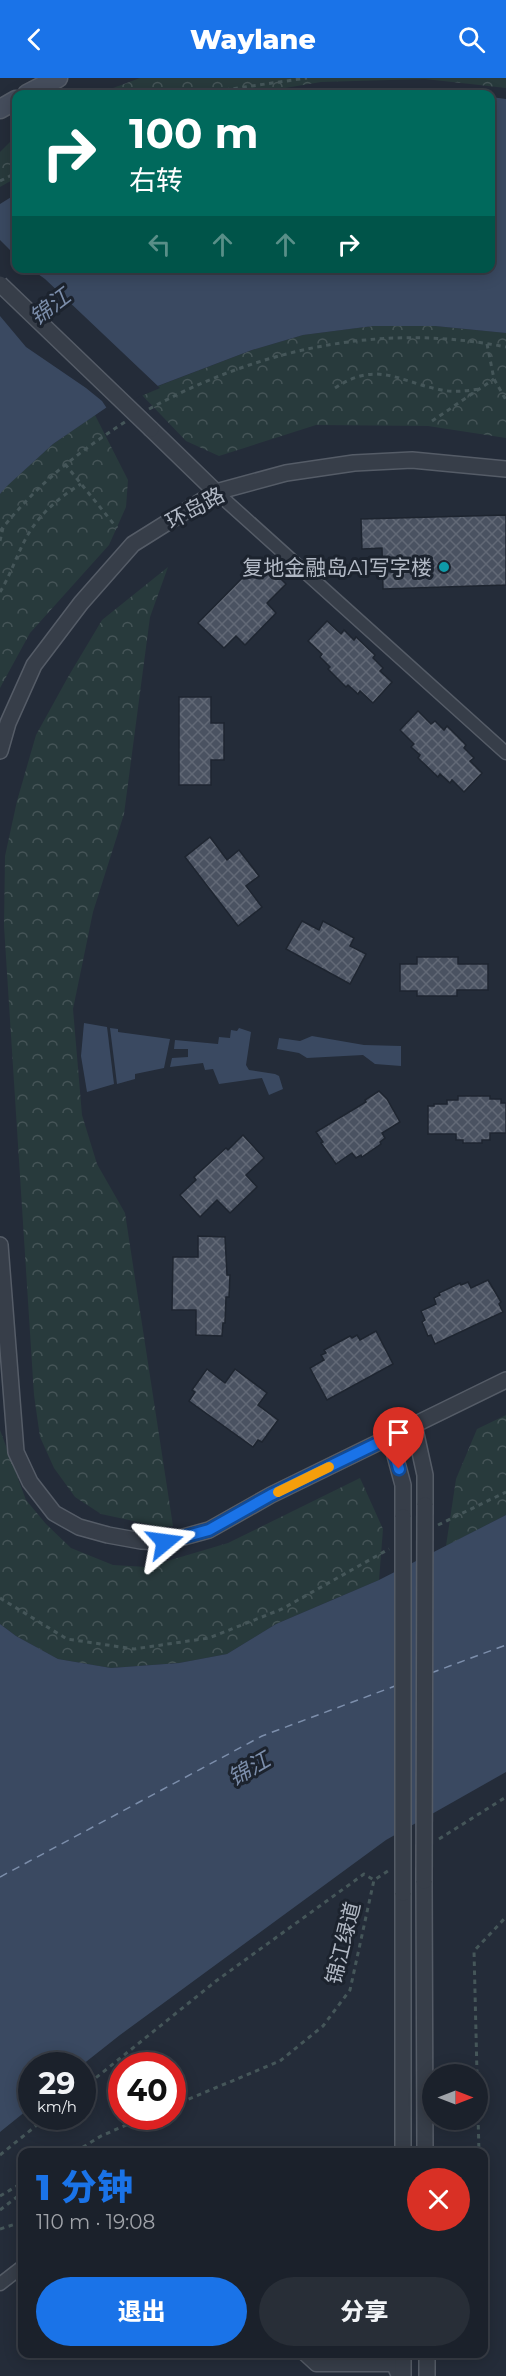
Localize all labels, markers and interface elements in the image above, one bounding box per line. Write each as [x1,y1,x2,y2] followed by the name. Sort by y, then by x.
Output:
[18,23,51,56] icon: back
[190,23,316,56] text: Waylane
[455,23,488,56] icon: search
[129,107,258,159] text: 100 m
[30,114,108,192] icon: right
[129,164,183,197] text: 右转
[143,228,176,261] icon: left
[206,228,239,261] icon: ahead
[269,228,302,261] icon: ahead
[332,228,365,261] icon: right
[24,282,77,331] water label: 锦江
[161,482,229,534] street label: 环岛路
[242,555,432,580] place label: 复地金融岛A1写字楼
[437,560,451,574] marker: 复地金融岛A1写字楼
[373,1407,424,1469] pin
[382,1416,415,1449] icon: arrive
[133,1510,197,1574] position arrow
[223,1745,277,1792] water label: 锦江
[321,1899,365,1987] street label: 锦江绿道
[108,2052,186,2130] speed limit sign: 40
[422,2064,488,2130] north arrow
[422,2064,488,2130] map controls
[39,2065,75,2102] text: 29
[37,2097,77,2116] text: km/h
[36,2165,133,2209] text: 1 分钟
[407,2168,470,2231] button: close
[36,2210,155,2234] text: 110 m · 19:08
[36,2277,247,2346] button: 退出
[259,2277,470,2346] button: 分享

